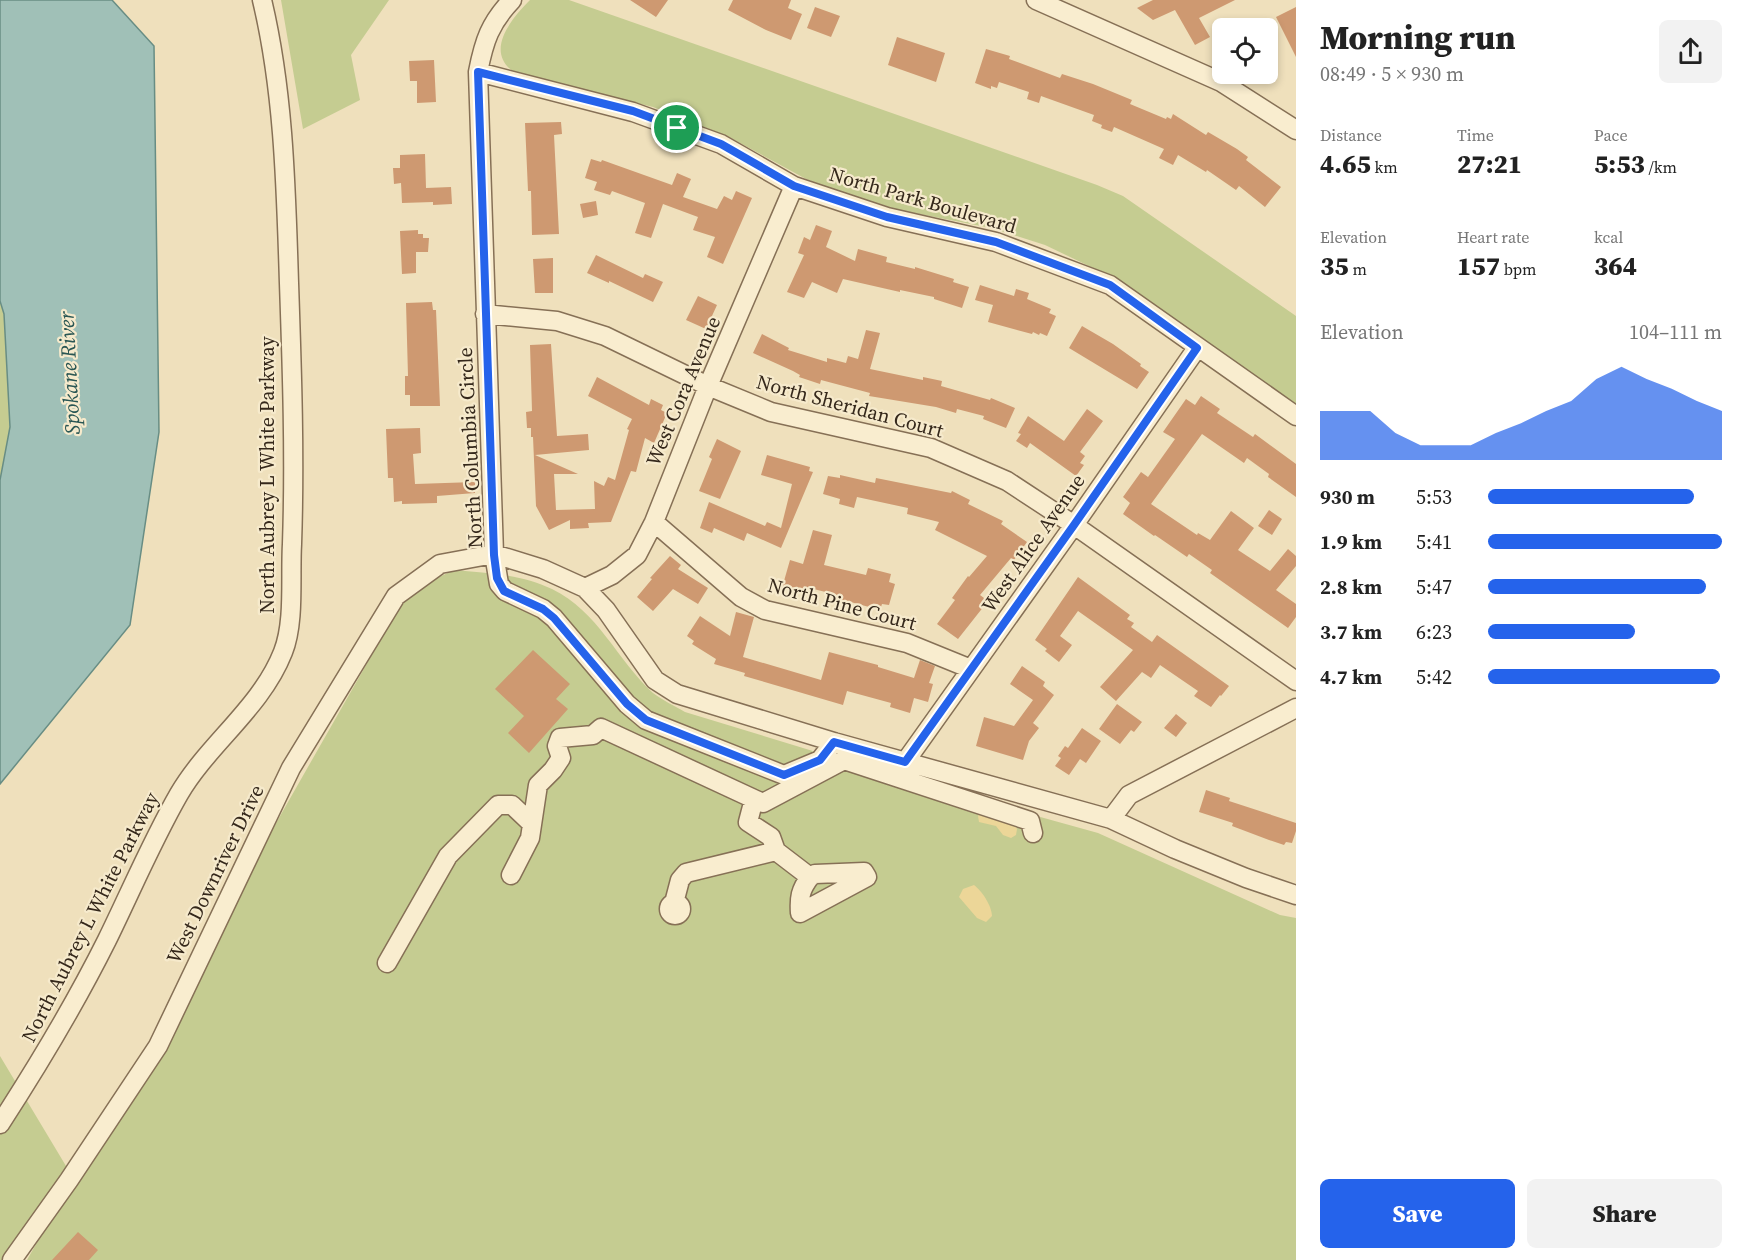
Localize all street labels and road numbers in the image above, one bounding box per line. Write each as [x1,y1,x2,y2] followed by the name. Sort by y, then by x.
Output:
[826,160,1021,240] street label: North Park Boulevard
[639,312,727,470] street label: West Cora Avenue
[253,336,281,614] street label: North Aubrey L White Parkway
[451,347,489,549] street label: North Columbia Circle
[753,368,947,445] street label: North Sheridan Court
[975,468,1091,618] street label: West Alice Avenue
[765,571,920,637] street label: North Pine Court
[159,780,271,968] street label: West Downriver Drive
[15,786,166,1047] street label: North Aubrey L White Parkway

